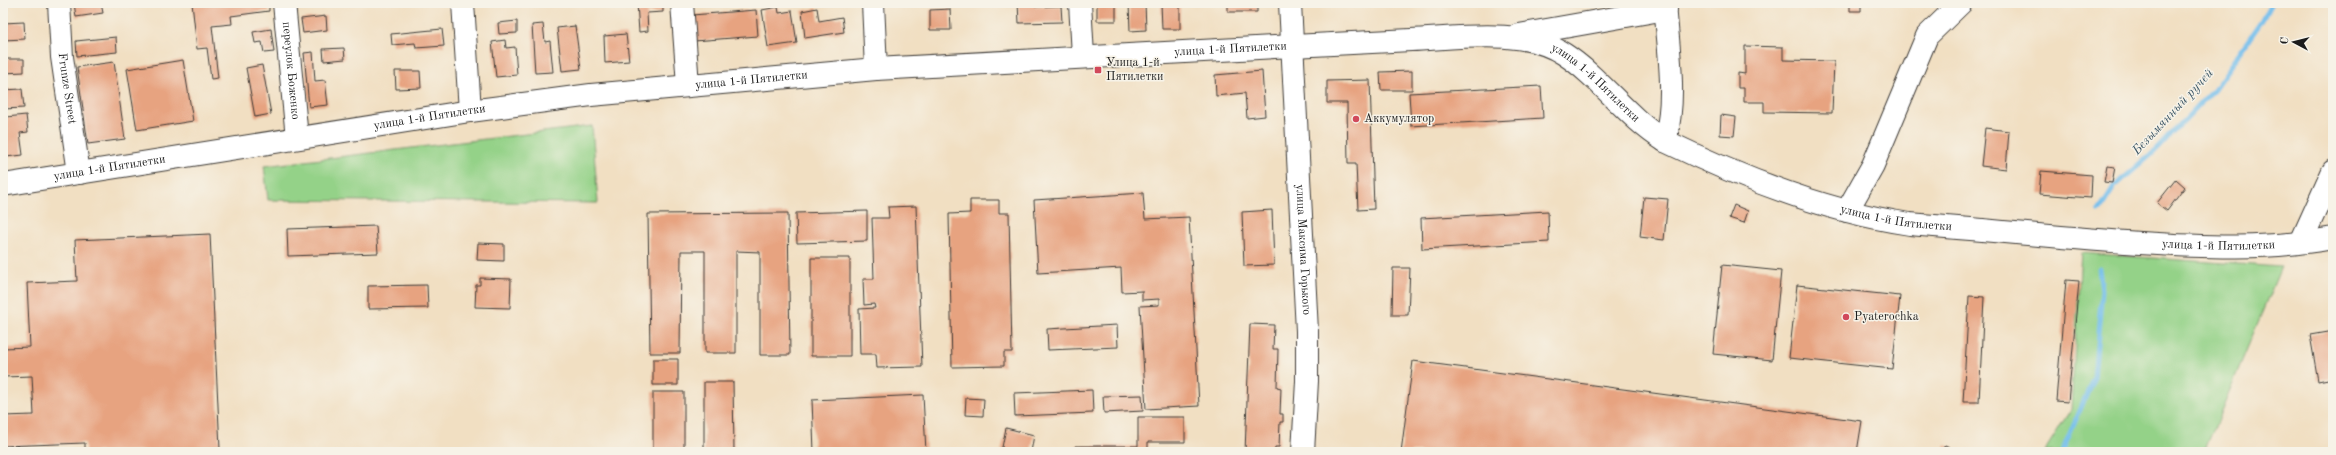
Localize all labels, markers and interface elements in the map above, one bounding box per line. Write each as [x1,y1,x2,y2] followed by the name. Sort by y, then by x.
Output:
[280,21,301,120] street label: переулок Боженко
[2274,22,2314,62] north arrow
[2280,37,2291,45] text: С
[1174,40,1287,59] street label: улица 1-й Пятилетки
[1549,42,1642,125] street label: улица 1-й Пятилетки
[56,53,78,125] street label: Frunze Street
[1106,57,1164,83] place label: Улица 1-й Пятилетки
[1093,65,1103,75] marker: Улица 1-й Пятилетки
[2129,66,2216,158] water label: Безымянный ручей
[695,69,808,91] street label: улица 1-й Пятилетки
[373,103,486,132] street label: улица 1-й Пятилетки
[1364,113,1434,125] place label: Аккумулятор
[1351,114,1361,124] marker: Аккумулятор
[53,153,166,183] street label: улица 1-й Пятилетки
[1293,184,1312,315] street label: улица Максима Горького
[1839,203,1952,233] street label: улица 1-й Пятилетки
[2162,238,2275,253] street label: улица 1-й Пятилетки
[1854,311,1919,323] place label: Pyaterochka
[1841,312,1851,322] marker: Pyaterochka

